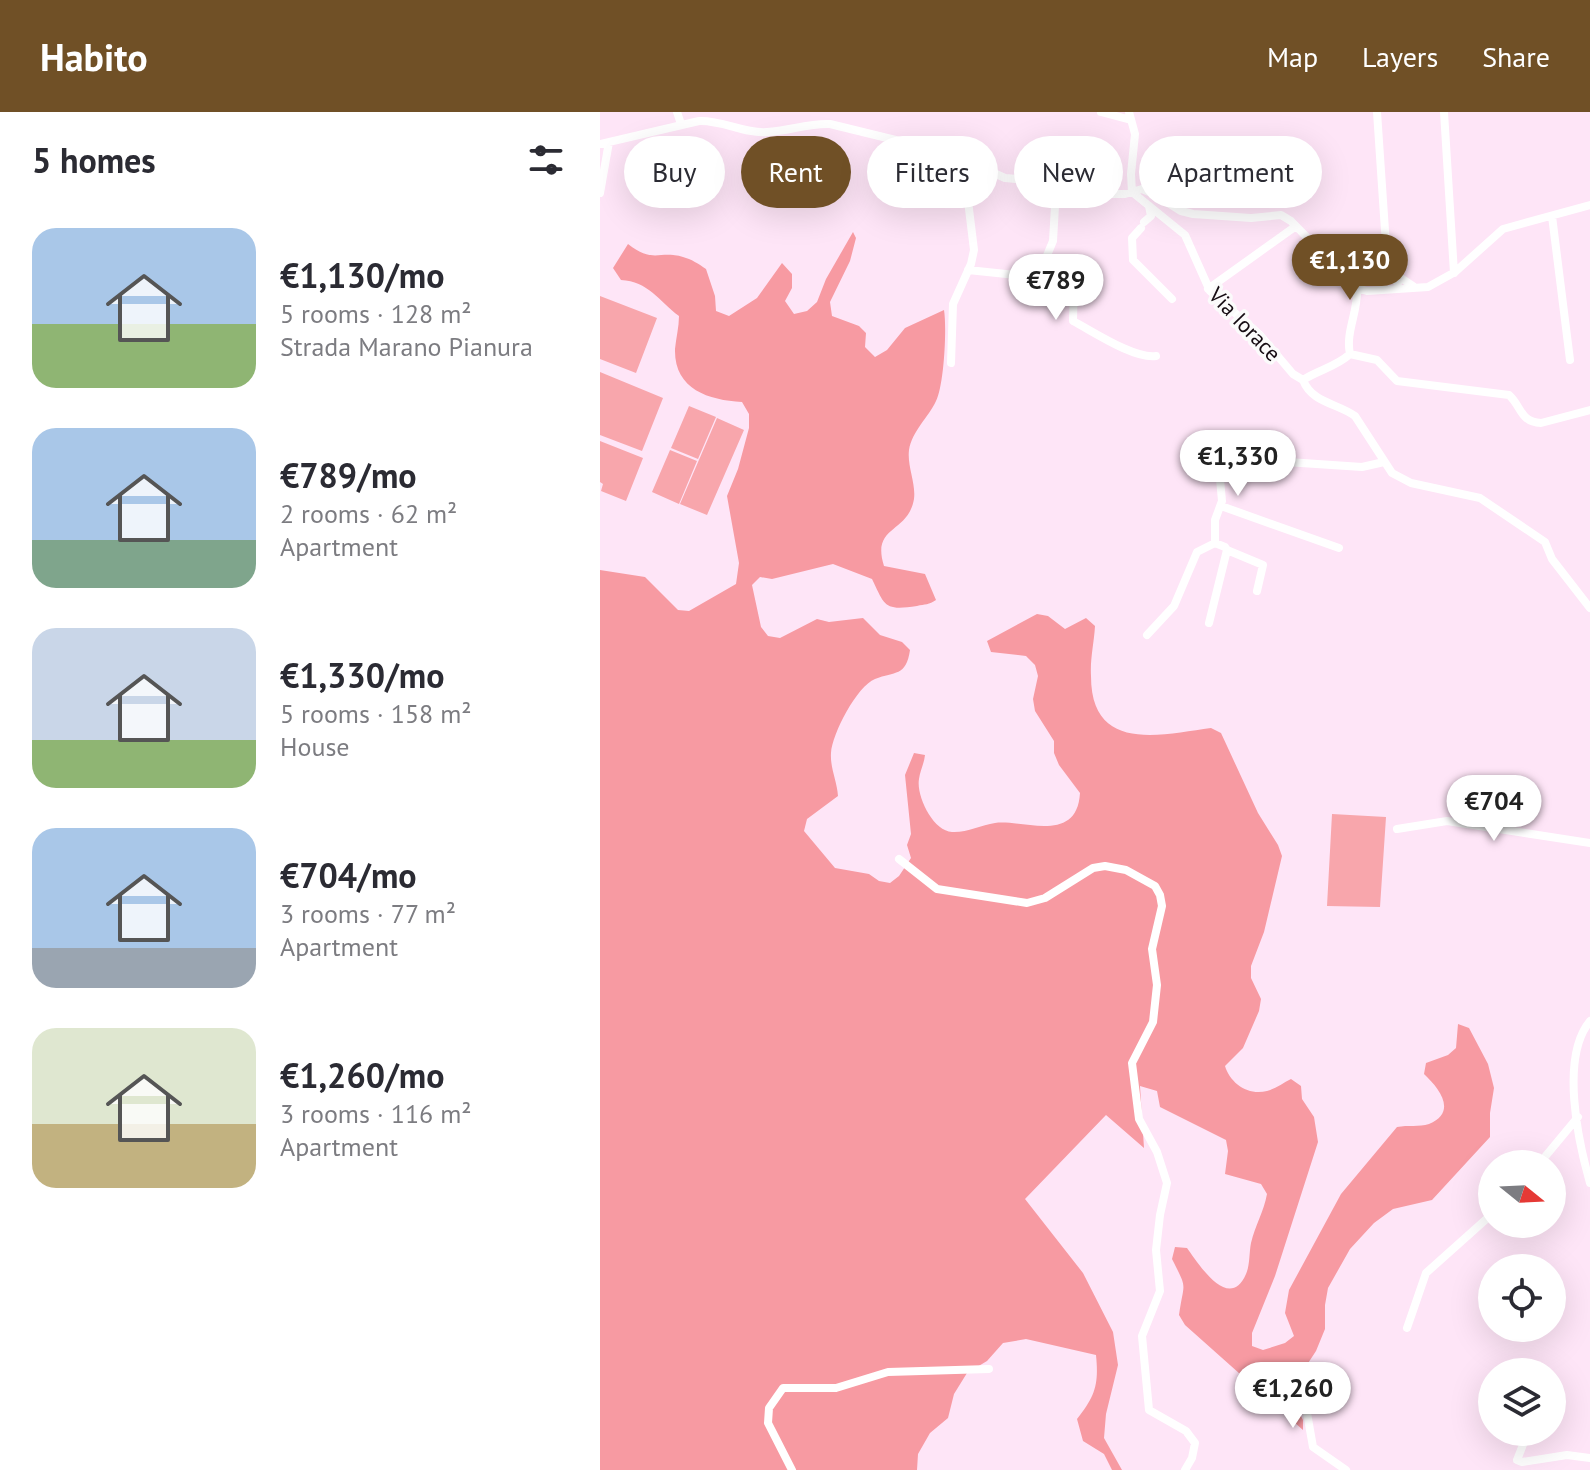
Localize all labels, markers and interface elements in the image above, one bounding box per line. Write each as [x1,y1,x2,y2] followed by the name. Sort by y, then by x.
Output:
[40,32,148,81] text: Habito
[1267,38,1318,75] text: Map
[1362,38,1438,75] text: Layers
[1482,38,1550,75] text: Share
[624,136,725,208] chip: Buy
[741,136,851,208] chip: Rent
[867,136,998,208] chip: Filters
[1014,136,1123,208] chip: New
[1139,136,1322,208] chip: Apartment
[32,138,156,182] text: 5 homes
[524,138,568,182] icon: filters
[1285,234,1415,302] pin: €1,130
[1310,243,1390,276] text: €1,130
[280,253,444,297] text: €1,130/mo
[1009,254,1103,322] pin: €789
[96,260,192,356] icon: home
[1027,263,1085,296] text: €789
[1202,280,1287,367] street label: Via Iorace
[280,297,472,330] text: 5 rooms · 128 m²
[280,330,533,363] text: Strada Marano Pianura
[1173,430,1303,498] pin: €1,330
[1198,439,1278,472] text: €1,330
[280,453,417,497] text: €789/mo
[96,460,192,556] icon: home
[280,497,457,530] text: 2 rooms · 62 m²
[280,530,398,563] text: Apartment
[280,653,444,697] text: €1,330/mo
[96,660,192,756] icon: home
[280,697,472,730] text: 5 rooms · 158 m²
[280,730,350,763] text: House
[1447,775,1541,843] pin: €704
[1465,784,1523,817] text: €704
[280,853,417,897] text: €704/mo
[96,860,192,956] icon: home
[280,897,456,930] text: 3 rooms · 77 m²
[280,930,398,963] text: Apartment
[280,1053,444,1097] text: €1,260/mo
[96,1060,192,1156] icon: home
[280,1097,472,1130] text: 3 rooms · 116 m²
[280,1130,398,1163] text: Apartment
[1478,1150,1566,1238] north arrow
[1478,1150,1566,1446] map controls
[1478,1254,1566,1342] button: locate
[1478,1358,1566,1446] button: layers
[1228,1362,1358,1430] pin: €1,260
[1253,1371,1333,1404] text: €1,260

